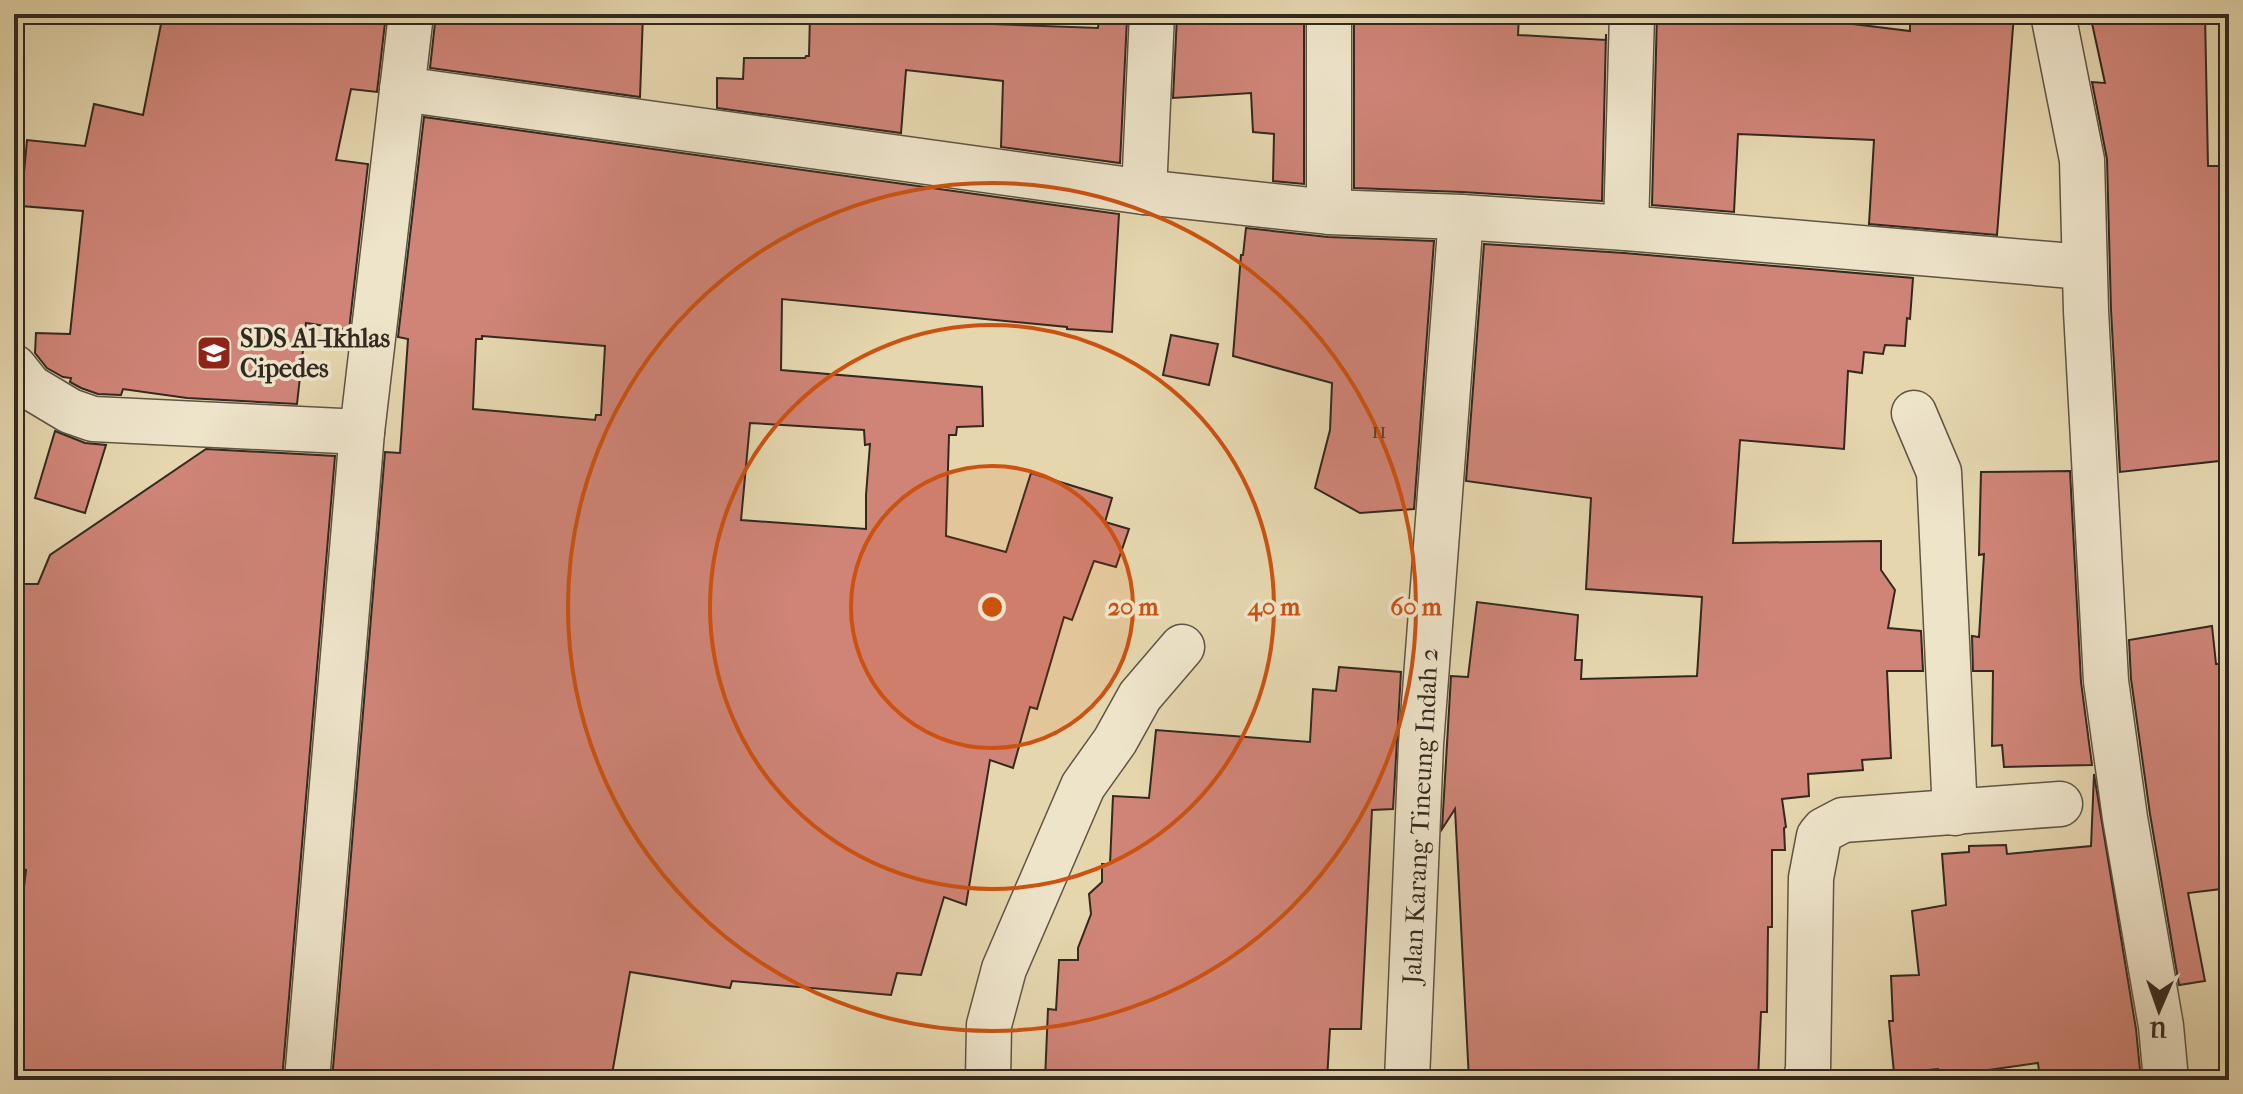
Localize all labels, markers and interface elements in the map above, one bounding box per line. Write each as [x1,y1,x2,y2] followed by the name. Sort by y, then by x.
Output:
[240,323,390,384] place label: SDS Al-Ikhlas Cipedes
[195,334,233,372] school or university icon: SDS Al-Ikhlas Cipedes
[1371,418,1387,444] house number: 11
[978,593,1006,621] centre of rings
[1108,593,1159,621] text: 20 m
[1247,593,1301,622] text: 40 m
[1390,593,1443,621] text: 60 m
[1396,647,1445,987] street label: Jalan Karang Tineung Indah 2
[2119,970,2199,1050] north arrow
[2148,1016,2168,1042] text: U

